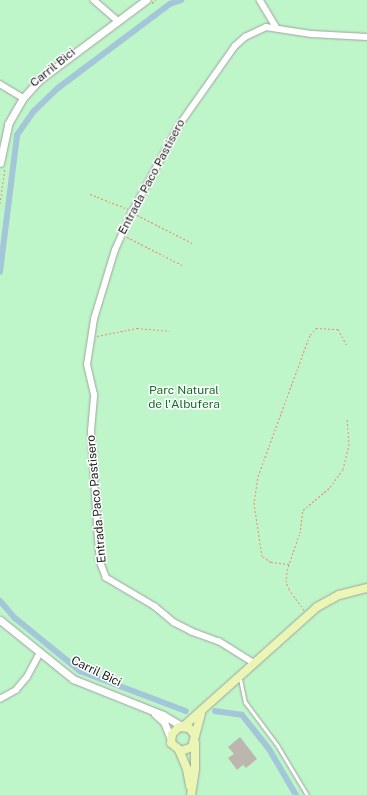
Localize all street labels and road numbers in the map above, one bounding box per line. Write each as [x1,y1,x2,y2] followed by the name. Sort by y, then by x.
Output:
[27,45,79,91] street label: Carril Bici
[115,117,189,237] street label: Entrada Paco Pastisero
[84,434,110,564] street label: Entrada Paco Pastisero
[68,654,124,690] street label: Carril Bici

